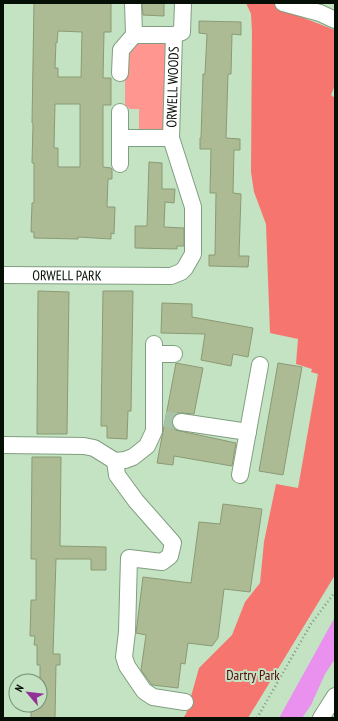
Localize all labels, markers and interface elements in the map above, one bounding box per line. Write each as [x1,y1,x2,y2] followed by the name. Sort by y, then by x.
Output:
[162,46,183,128] street label: ORWELL WOODS
[32,266,102,285] street label: ORWELL PARK
[226,666,280,684] park label: Dartry Park
[8,673,48,713] north arrow
[12,682,27,694] text: N

